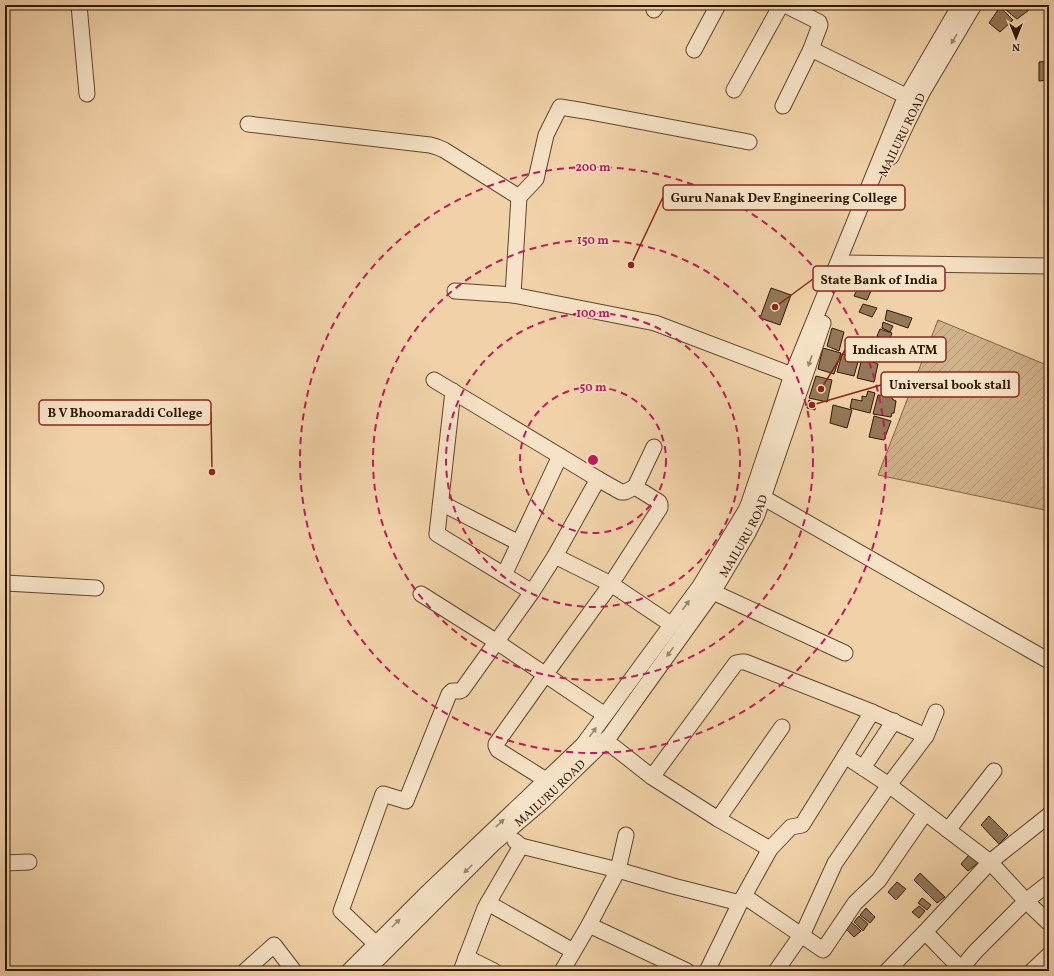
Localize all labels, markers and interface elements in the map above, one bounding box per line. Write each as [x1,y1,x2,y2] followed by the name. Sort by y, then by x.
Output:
[996,18,1036,58] north arrow
[951,33,958,45] one-way arrow
[1012,39,1020,54] text: N
[876,91,930,180] street label: MAILURU ROAD
[575,160,611,176] text: 200 m
[663,185,905,210] callout: Guru Nanak Dev Engineering College
[671,190,898,208] text: Guru Nanak Dev Engineering College
[577,233,609,249] text: 150 m
[813,266,945,291] callout: State Bank of India
[820,272,938,290] text: State Bank of India
[576,306,610,322] text: 100 m
[845,337,946,362] callout: Indicash ATM
[853,342,938,360] text: Indicash ATM
[806,355,812,367] one-way arrow
[881,372,1019,397] callout: Universal book stall
[889,377,1012,395] text: Universal book stall
[579,380,607,396] text: 50 m
[39,400,211,425] callout: B V Bhoomaraddi College
[48,405,203,423] text: B V Bhoomaraddi College
[586,453,600,467] centre of rings
[716,493,772,581] street label: MAILURU ROAD
[682,600,690,611] one-way arrow
[666,647,674,658] one-way arrow
[589,727,597,738] one-way arrow
[512,757,590,831] street label: MAILURU ROAD
[495,819,505,828] one-way arrow
[463,864,473,874] one-way arrow
[391,918,401,928] one-way arrow

